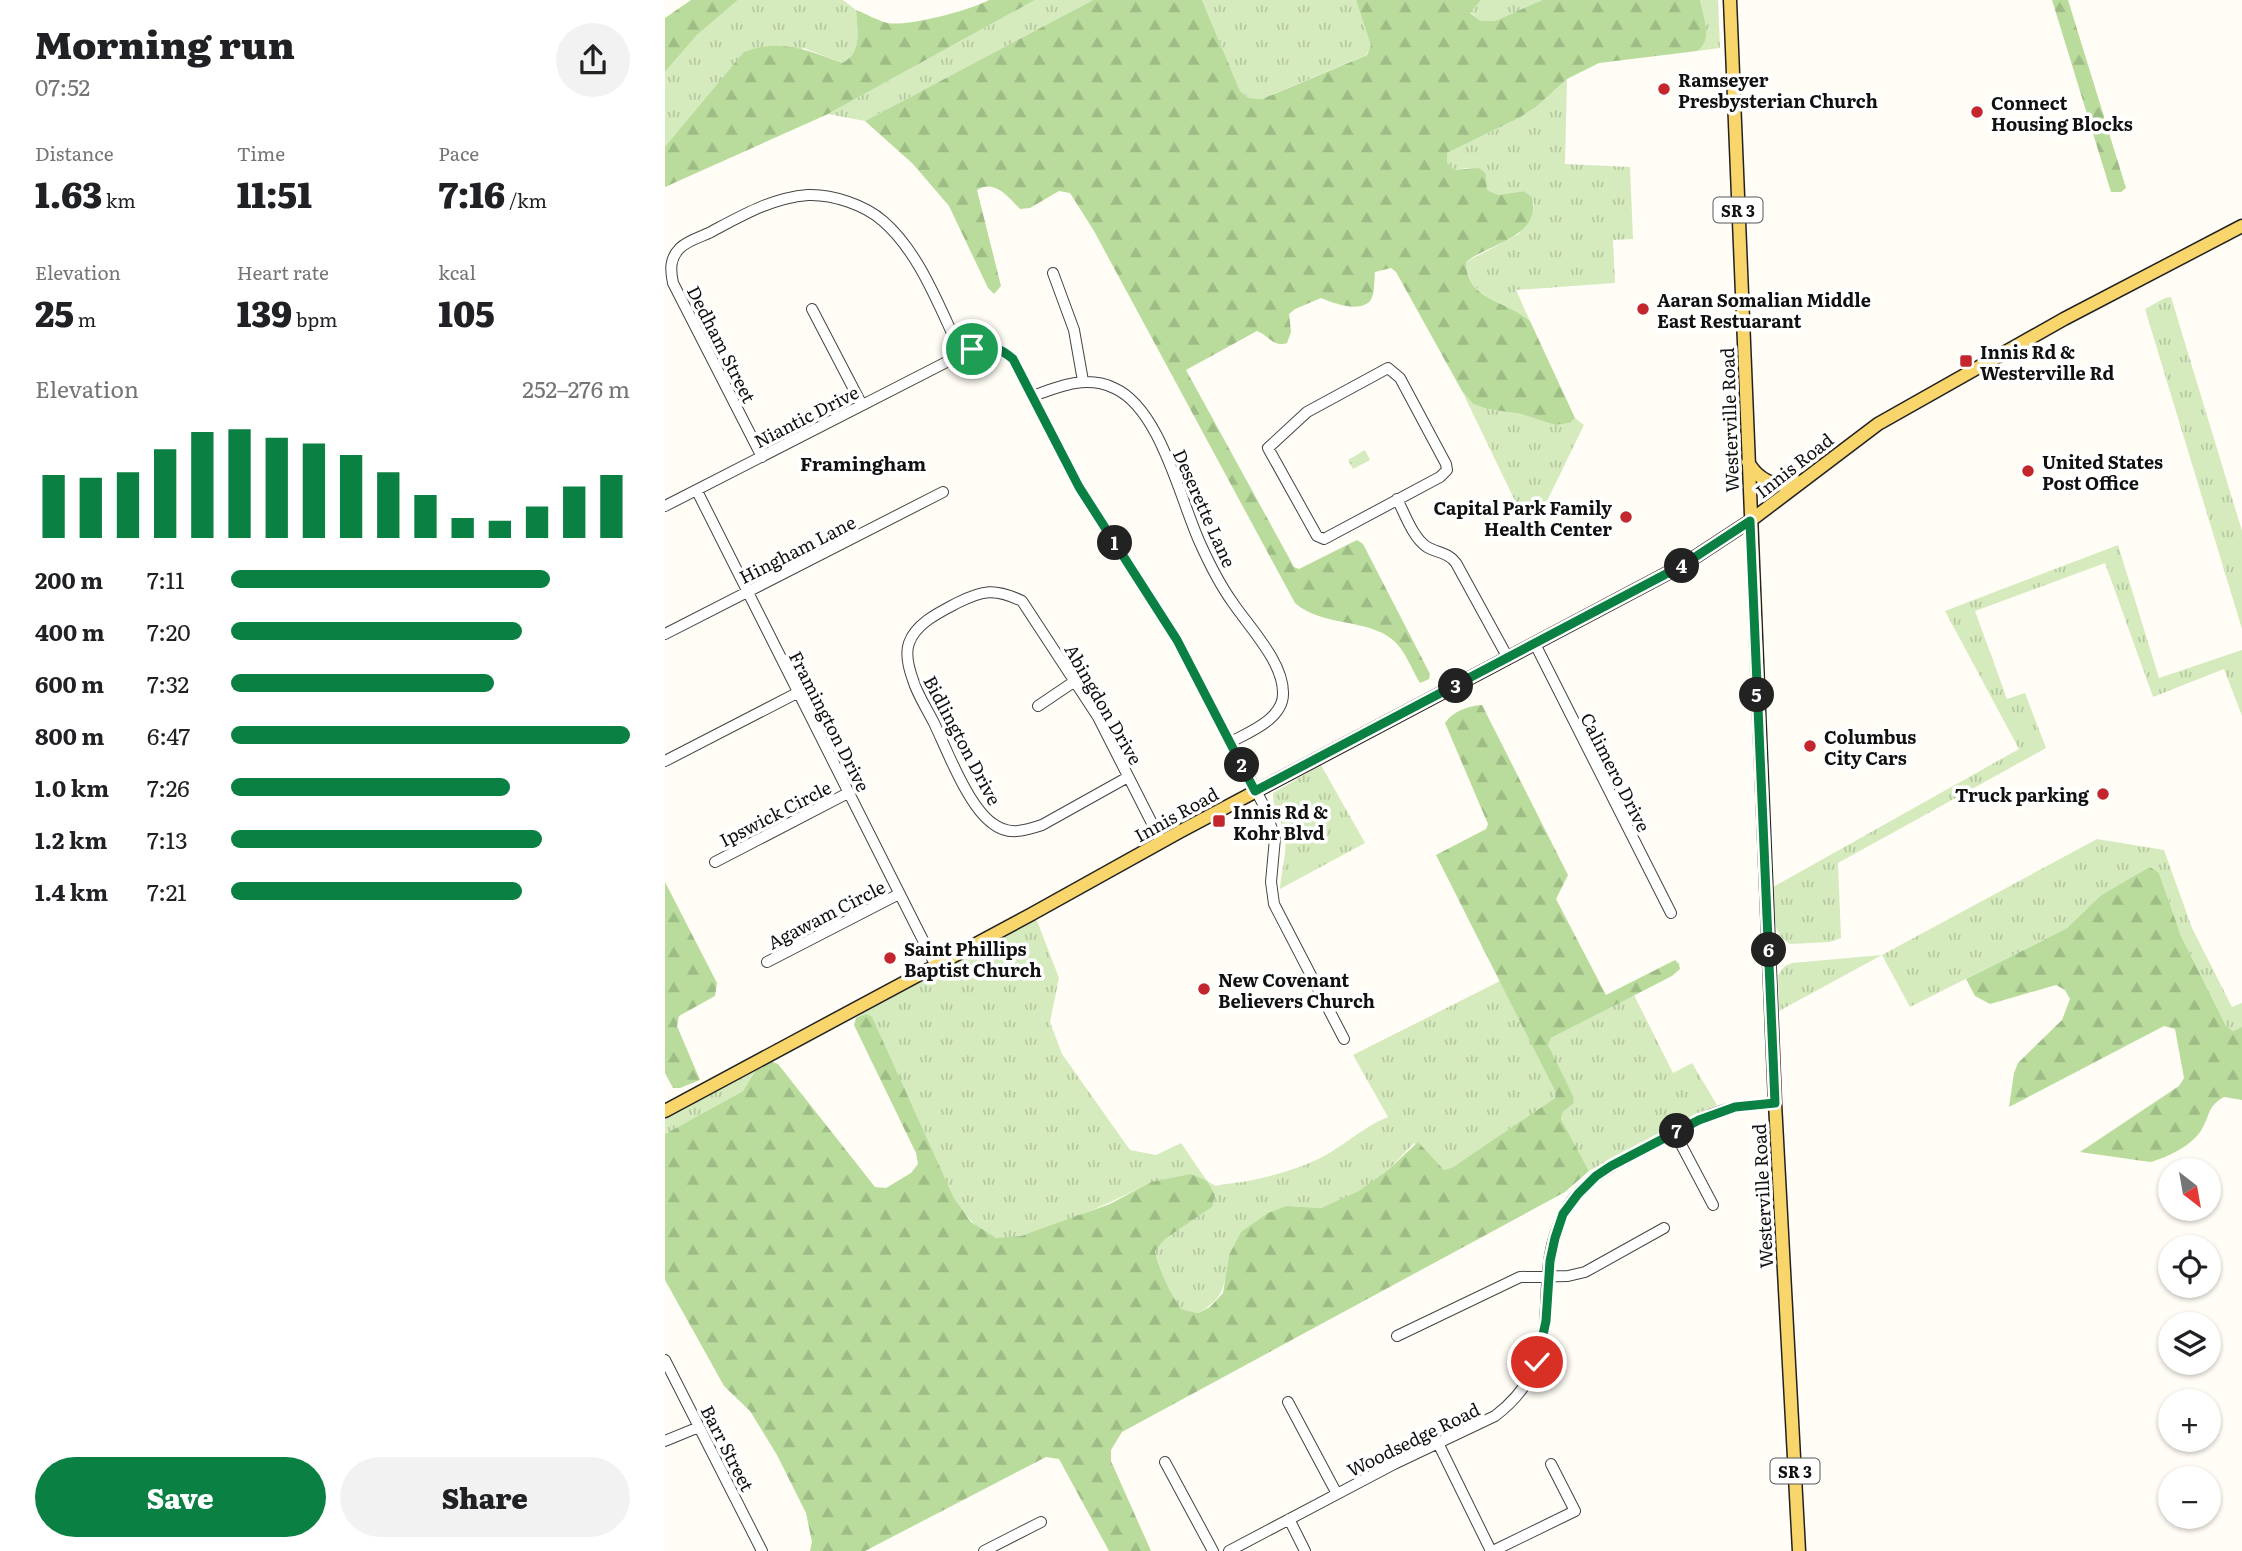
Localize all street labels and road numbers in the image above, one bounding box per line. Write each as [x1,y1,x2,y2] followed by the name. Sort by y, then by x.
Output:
[1713,198,1763,222] road number: SR 3
[681,281,763,408] street label: Dedham Street
[1713,347,1745,493] street label: Westerville Road
[749,378,863,454] street label: Niantic Drive
[1749,426,1839,504] street label: Innis Road
[1167,444,1243,572] street label: Deserette Lane
[734,508,860,590] street label: Hingham Lane
[1058,639,1150,769] street label: Abingdon Drive
[783,646,877,796] street label: Framington Drive
[917,670,1009,810] street label: Bidlington Drive
[1574,708,1658,836] street label: Calimero Drive
[714,773,836,853] street label: Ipswick Circle
[1129,780,1223,848] street label: Innis Road
[762,873,890,955] street label: Agawam Circle
[1745,1123,1779,1269] street label: Westerville Road
[1342,1395,1484,1483] street label: Woodsedge Road
[695,1400,762,1496] street label: Barr Street
[1771,1458,1819,1484] road number: SR 3

